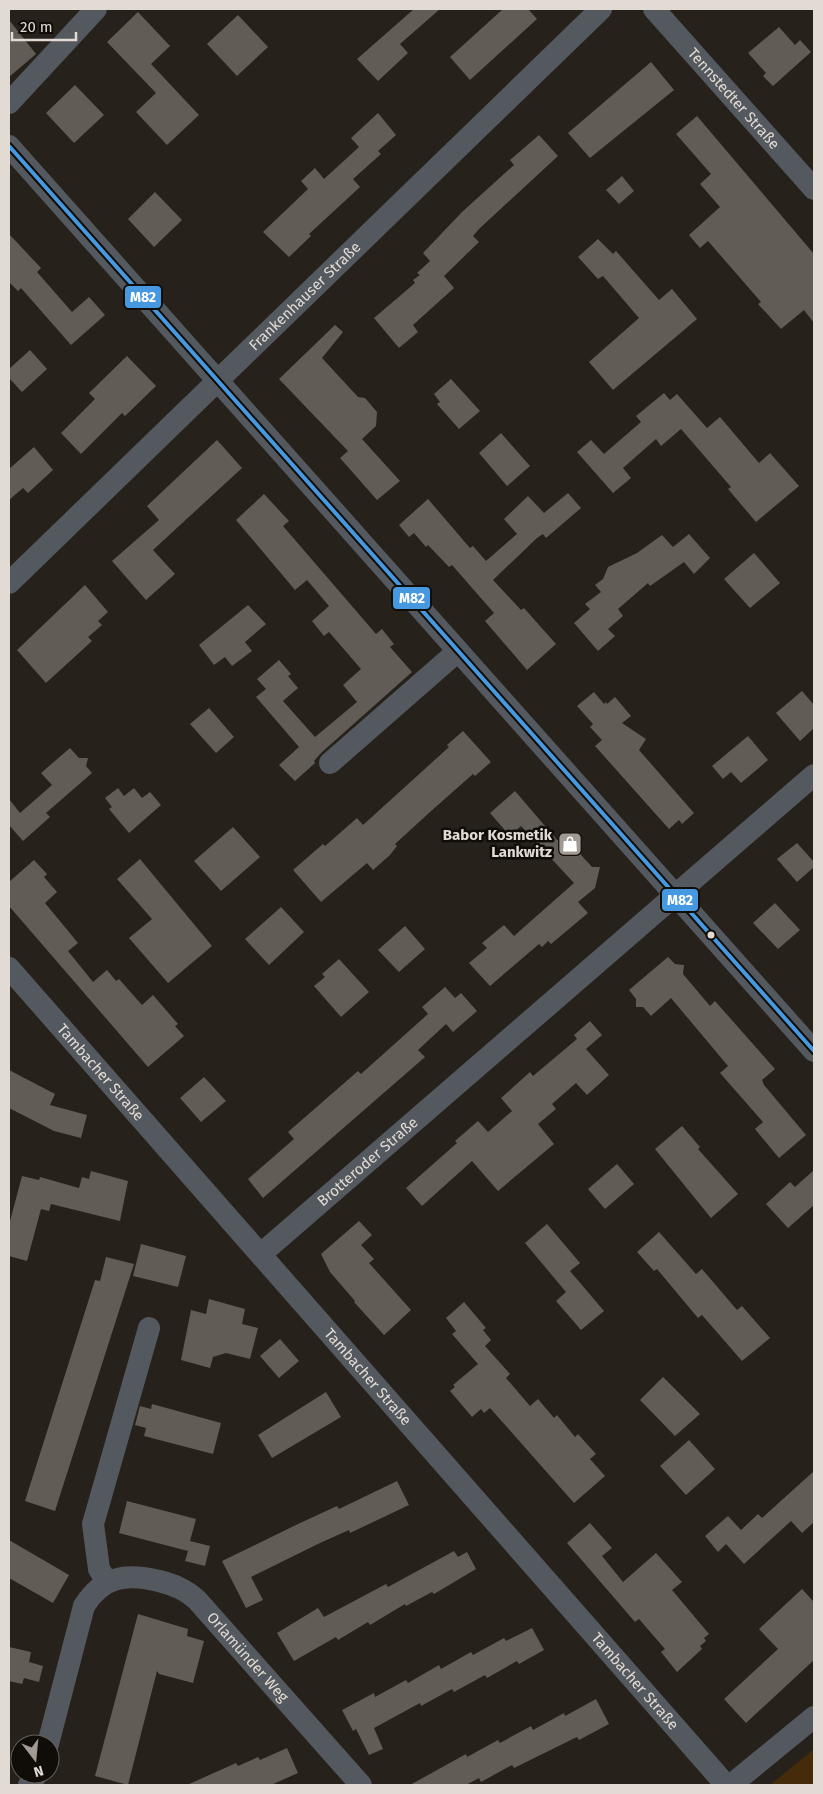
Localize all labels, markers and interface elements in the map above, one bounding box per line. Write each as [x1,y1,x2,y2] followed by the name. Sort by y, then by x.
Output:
[12,10,76,42] scale bar
[20,18,53,36] text: 20 m
[684,44,783,153] street label: Tennstedter Straße
[245,238,364,354] street label: Frankenhauser Straße
[124,285,162,309] line badge: M82
[130,289,156,306] text: M82
[392,586,431,610] line badge: M82
[399,590,425,607] text: M82
[443,826,553,861] place label: Babor Kosmetik Lankwitz
[557,831,583,857] shop icon: Babor Kosmetik Lankwitz
[661,888,699,912] line badge: M82
[667,892,693,909] text: M82
[706,930,716,940] unlabelled marker
[53,1020,148,1125] street label: Tambacher Straße
[314,1113,422,1210] street label: Brotteroder Straße
[320,1325,415,1429] street label: Tambacher Straße
[203,1608,292,1706] street label: Orlamünder Weg
[588,1629,682,1733] street label: Tambacher Straße
[10,1734,60,1784] north arrow
[32,1762,45,1780] text: N

